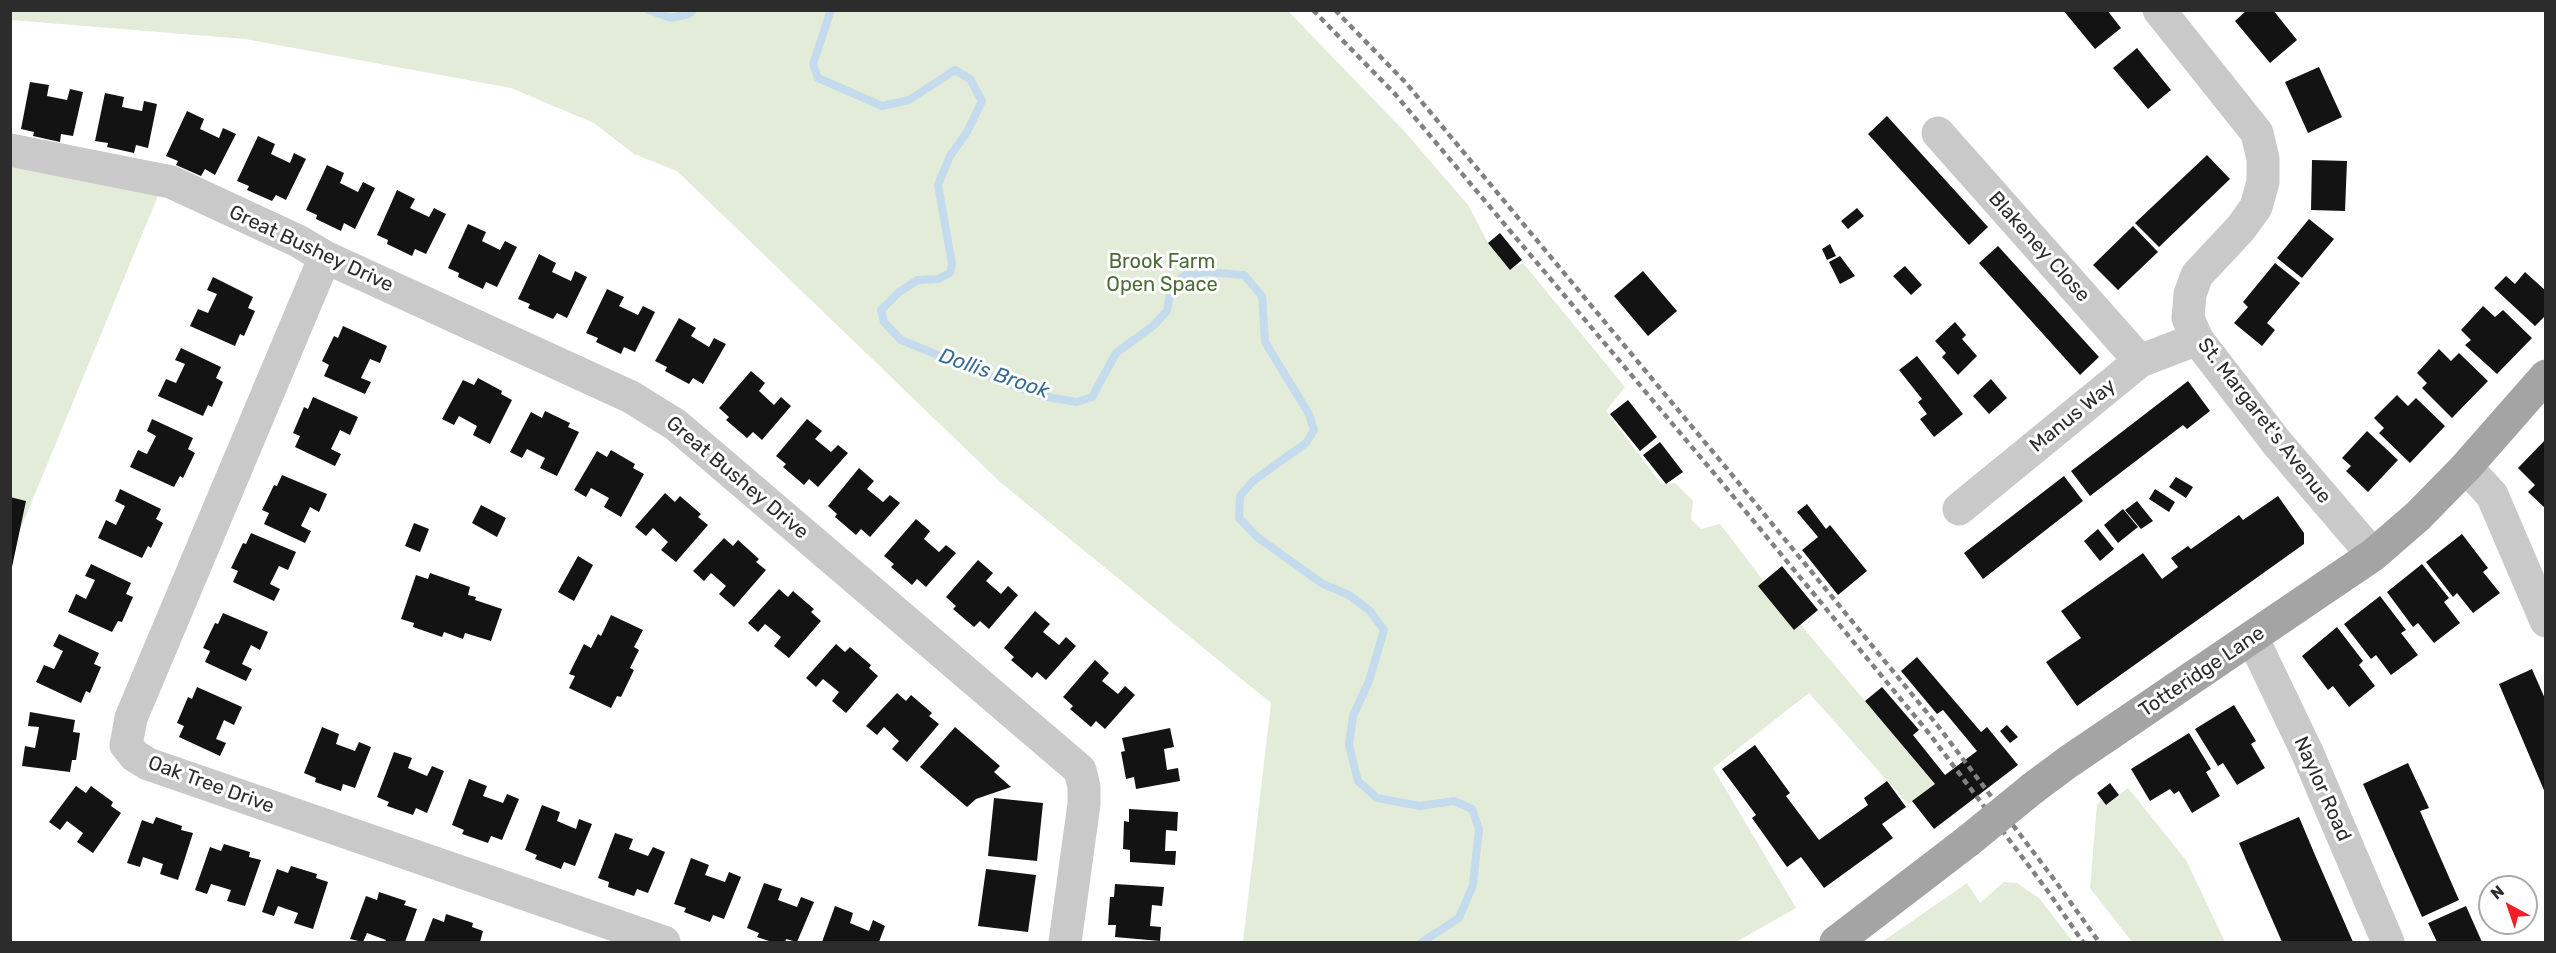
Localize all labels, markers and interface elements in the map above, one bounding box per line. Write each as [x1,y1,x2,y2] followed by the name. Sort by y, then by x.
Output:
[1983,187,2095,307] street label: Blakeney Close
[225,200,397,298] street label: Great Bushey Drive
[1106,250,1218,297] park label: Brook Farm Open Space
[2192,334,2336,508] street label: St. Margaret's Avenue
[936,343,1052,405] water label: Dollis Brook
[2025,374,2121,458] street label: Manus Way
[661,411,813,545] street label: Great Bushey Drive
[2135,621,2269,723] street label: Totteridge Lane
[2288,733,2356,845] street label: Naylor Road
[145,751,277,819] street label: Oak Tree Drive
[2478,875,2538,935] north arrow
[2487,881,2508,903] text: N

